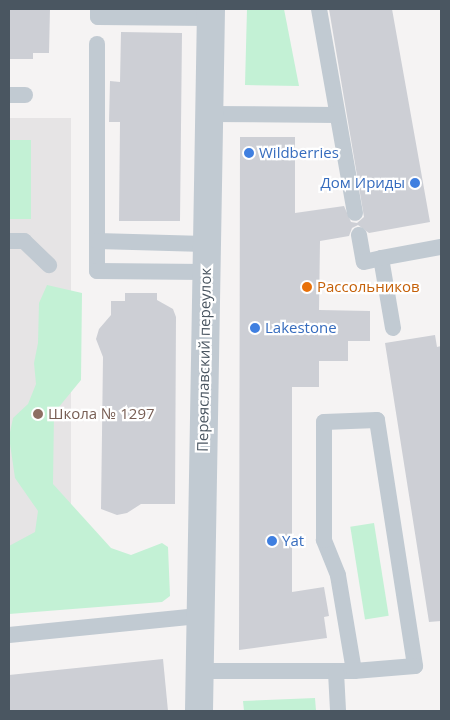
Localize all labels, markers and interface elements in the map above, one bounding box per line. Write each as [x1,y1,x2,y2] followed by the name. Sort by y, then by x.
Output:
[259,144,339,162] place label: Wildberries
[243,147,255,159] marker: Wildberries
[321,174,405,192] place label: Дом Ириды
[409,177,421,189] marker: Дом Ириды
[193,268,215,452] street label: Переяславский переулок
[317,278,420,296] place label: Рассольников
[301,281,313,293] marker: Рассольников
[265,319,337,337] place label: Lakestone
[249,322,261,334] marker: Lakestone
[48,405,155,423] place label: Школа № 1297
[32,408,44,420] marker: Школа № 1297
[282,532,304,550] place label: Yat
[266,535,278,547] marker: Yat

